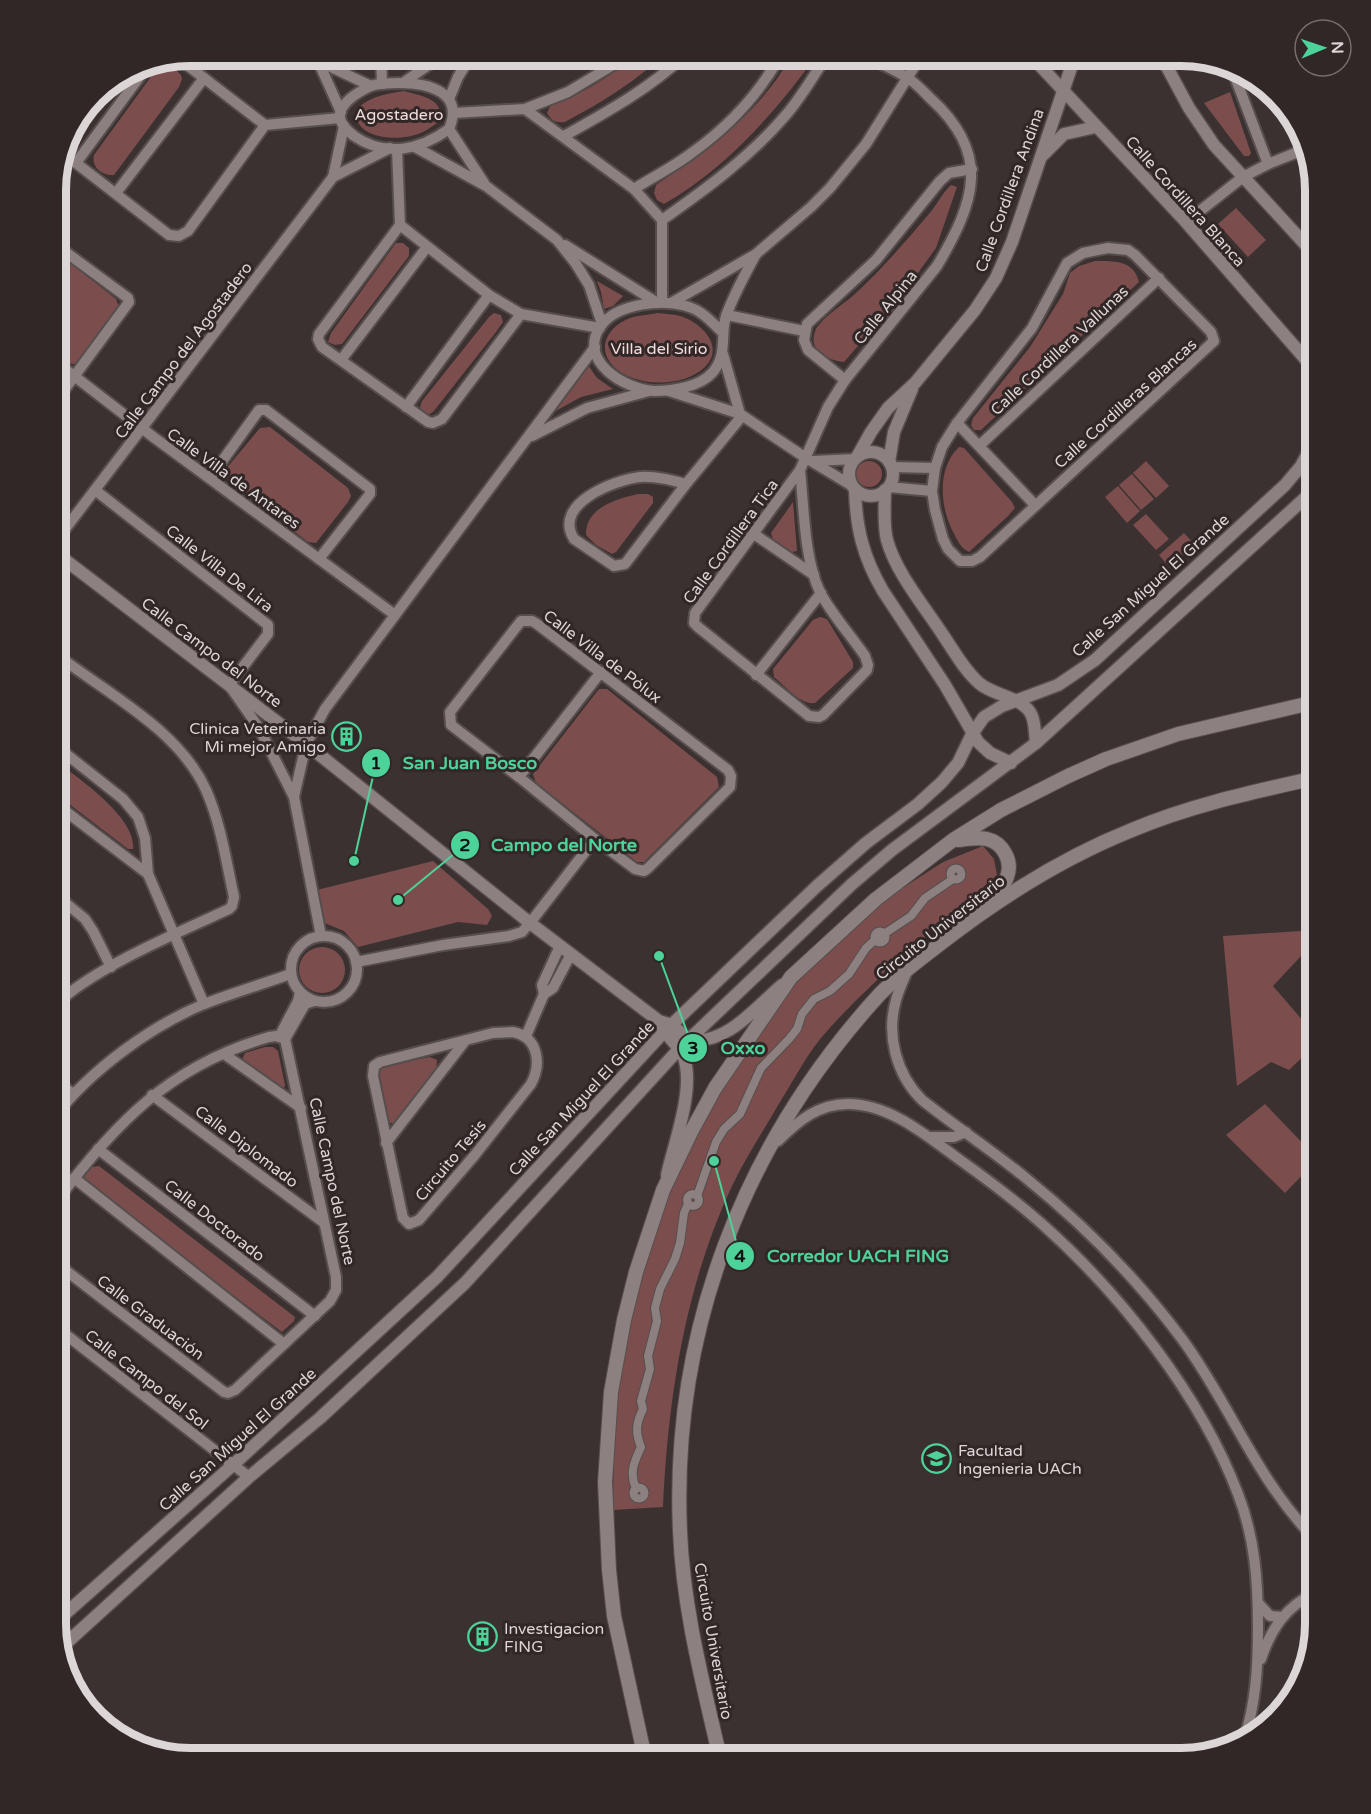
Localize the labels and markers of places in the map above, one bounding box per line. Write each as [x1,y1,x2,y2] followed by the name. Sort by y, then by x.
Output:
[189,719,326,757] place label: Clinica Veterinaria Mi mejor Amigo
[331,721,363,753] building icon: Clinica Veterinaria Mi mejor Amigo
[361,745,549,781] callout: San Juan Bosco
[450,827,649,863] callout: Campo del Norte
[678,1030,777,1066] callout: Oxxo
[725,1238,961,1274] callout: Corredor UACH FING
[958,1441,1082,1479] place label: Facultad Ingenieria UACh
[921,1443,953,1475] school or university icon: Facultad Ingenieria UACh
[504,1619,604,1657] place label: Investigacion FING
[467,1621,499,1653] building icon: Investigacion FING

